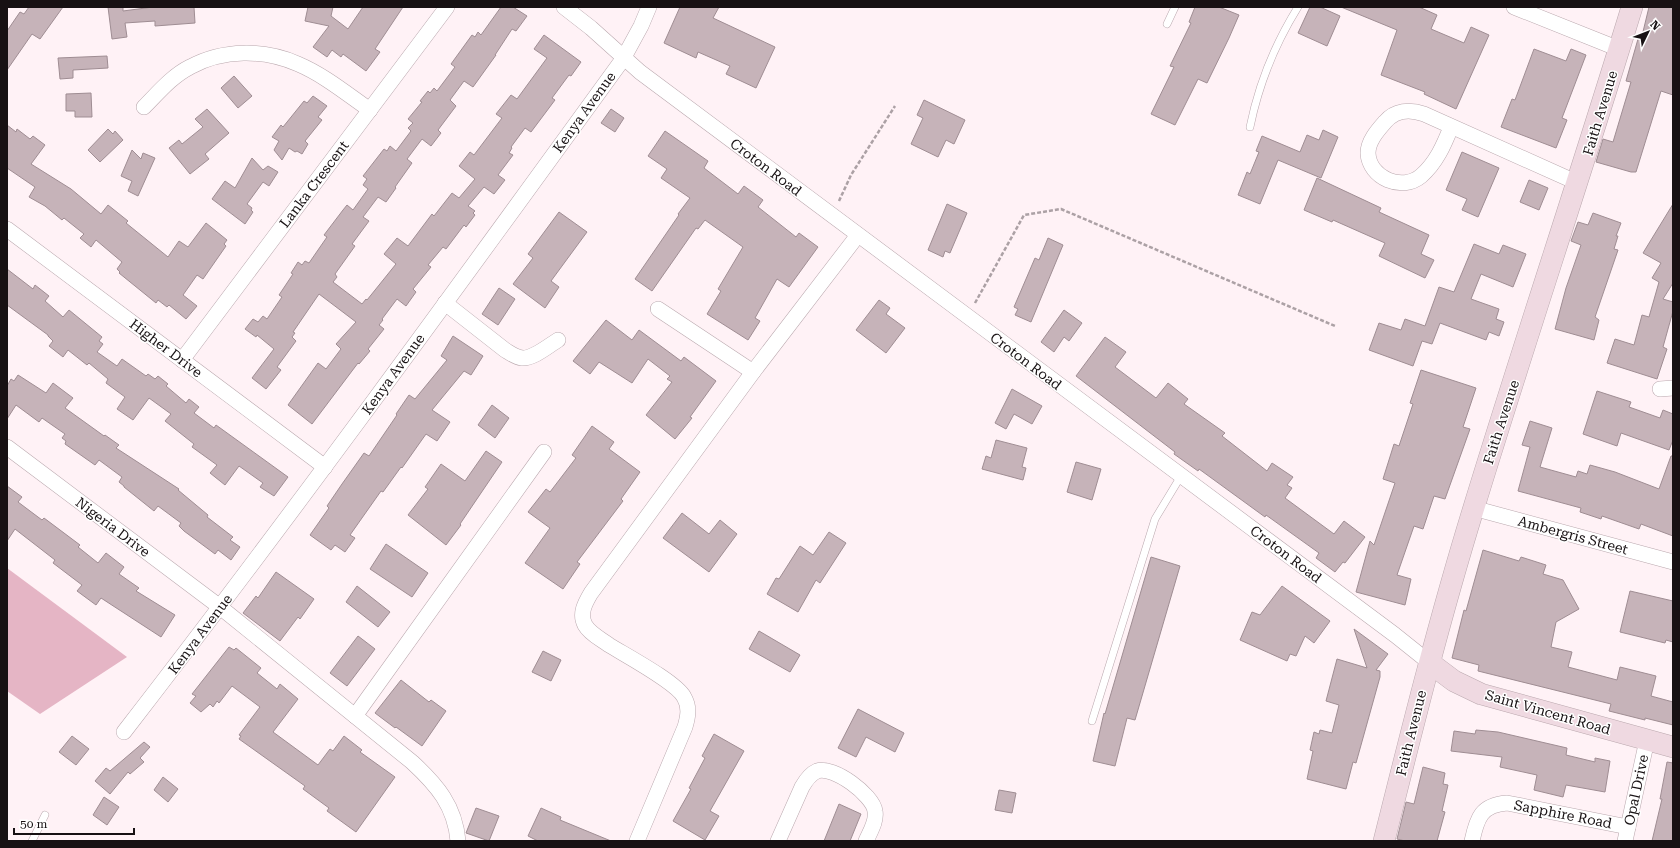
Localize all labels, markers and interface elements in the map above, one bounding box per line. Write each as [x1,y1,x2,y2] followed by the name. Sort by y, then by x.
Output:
[1628,12,1668,52] north arrow
[1647,18,1663,33] text: N
[549,68,619,155] street label: Kenya Avenue
[1580,68,1621,157] street label: Faith Avenue
[727,135,805,199] street label: Croton Road
[276,137,352,231] street label: Lanka Crescent
[127,316,206,381] street label: Higher Drive
[987,329,1065,393] street label: Croton Road
[358,330,428,417] street label: Kenya Avenue
[1480,378,1522,466] street label: Faith Avenue
[73,494,154,560] street label: Nigeria Drive
[1516,513,1630,557] street label: Ambergris Street
[1247,522,1325,586] street label: Croton Road
[165,591,235,677] street label: Kenya Avenue
[1483,686,1613,738] street label: Saint Vincent Road
[1393,688,1429,778] street label: Faith Avenue
[1621,753,1651,827] street label: Opal Drive
[1513,797,1613,831] street label: Sapphire Road
[14,810,134,836] scale bar
[20,817,47,831] text: 50 m

